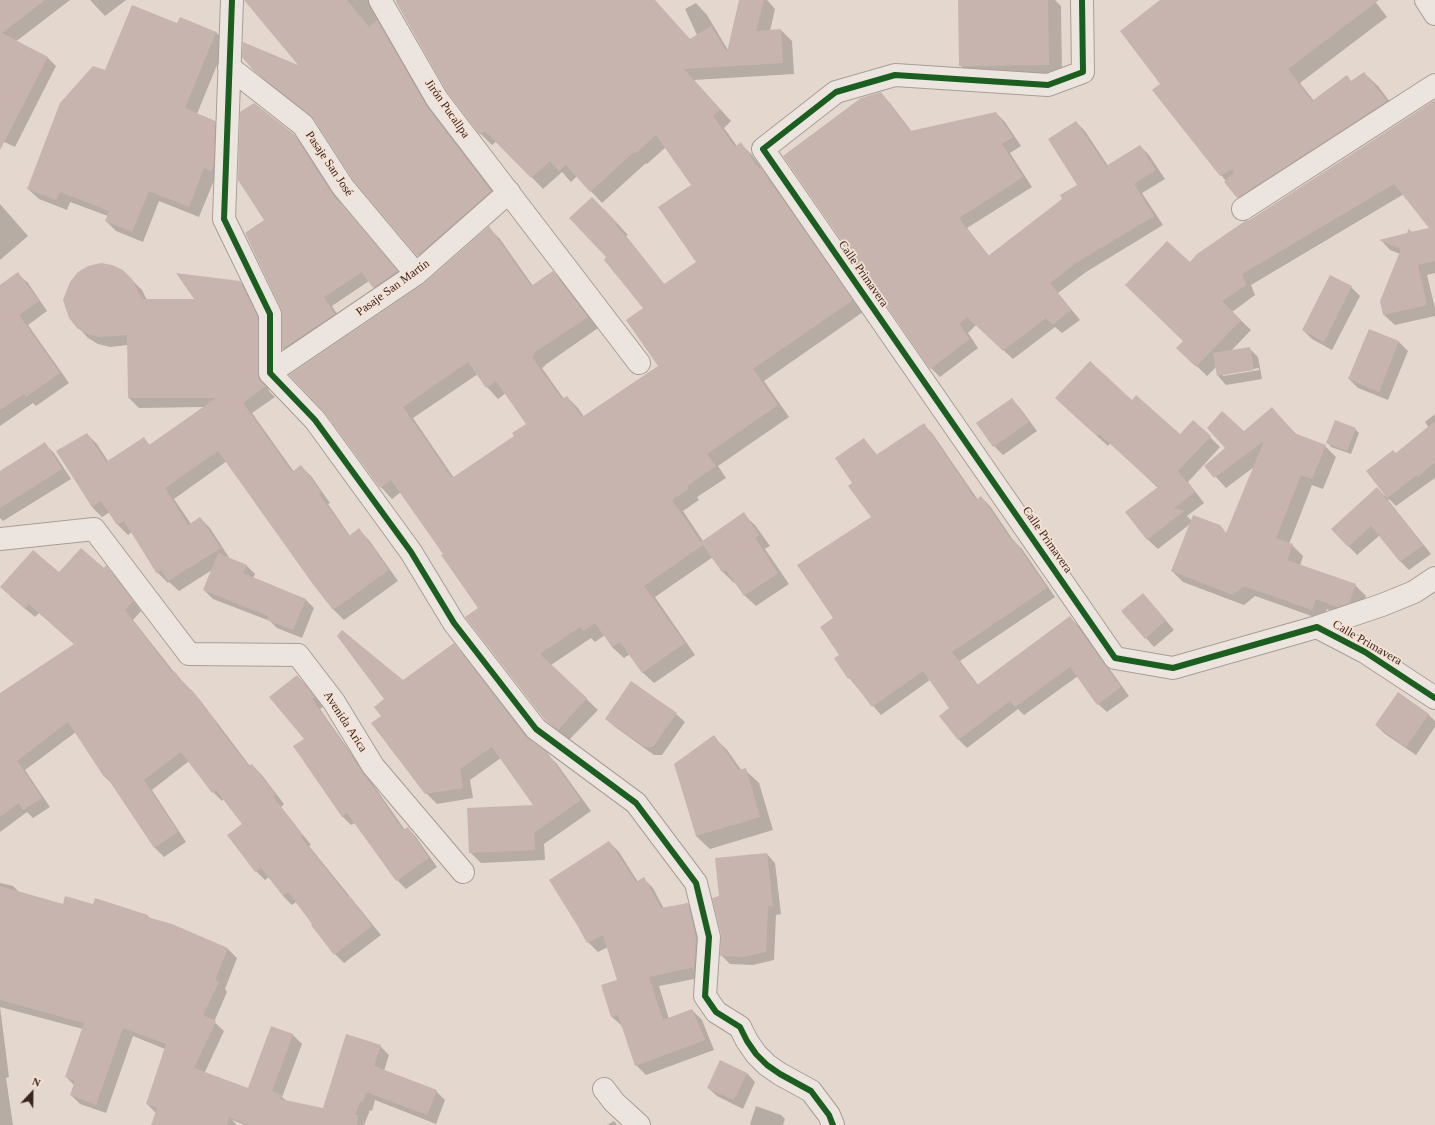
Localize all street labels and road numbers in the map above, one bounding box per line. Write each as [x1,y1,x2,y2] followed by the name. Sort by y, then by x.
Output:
[422,77,472,141] street label: Jirón Pucallpa
[302,129,356,199] street label: Pasaje San José
[835,238,891,310] street label: Calle Primavera
[353,257,433,319] street label: Pasaje San Martín
[1019,504,1075,576] street label: Calle Primavera
[1330,617,1404,669] street label: Calle Primavera
[320,689,370,755] street label: Avenida Arica

